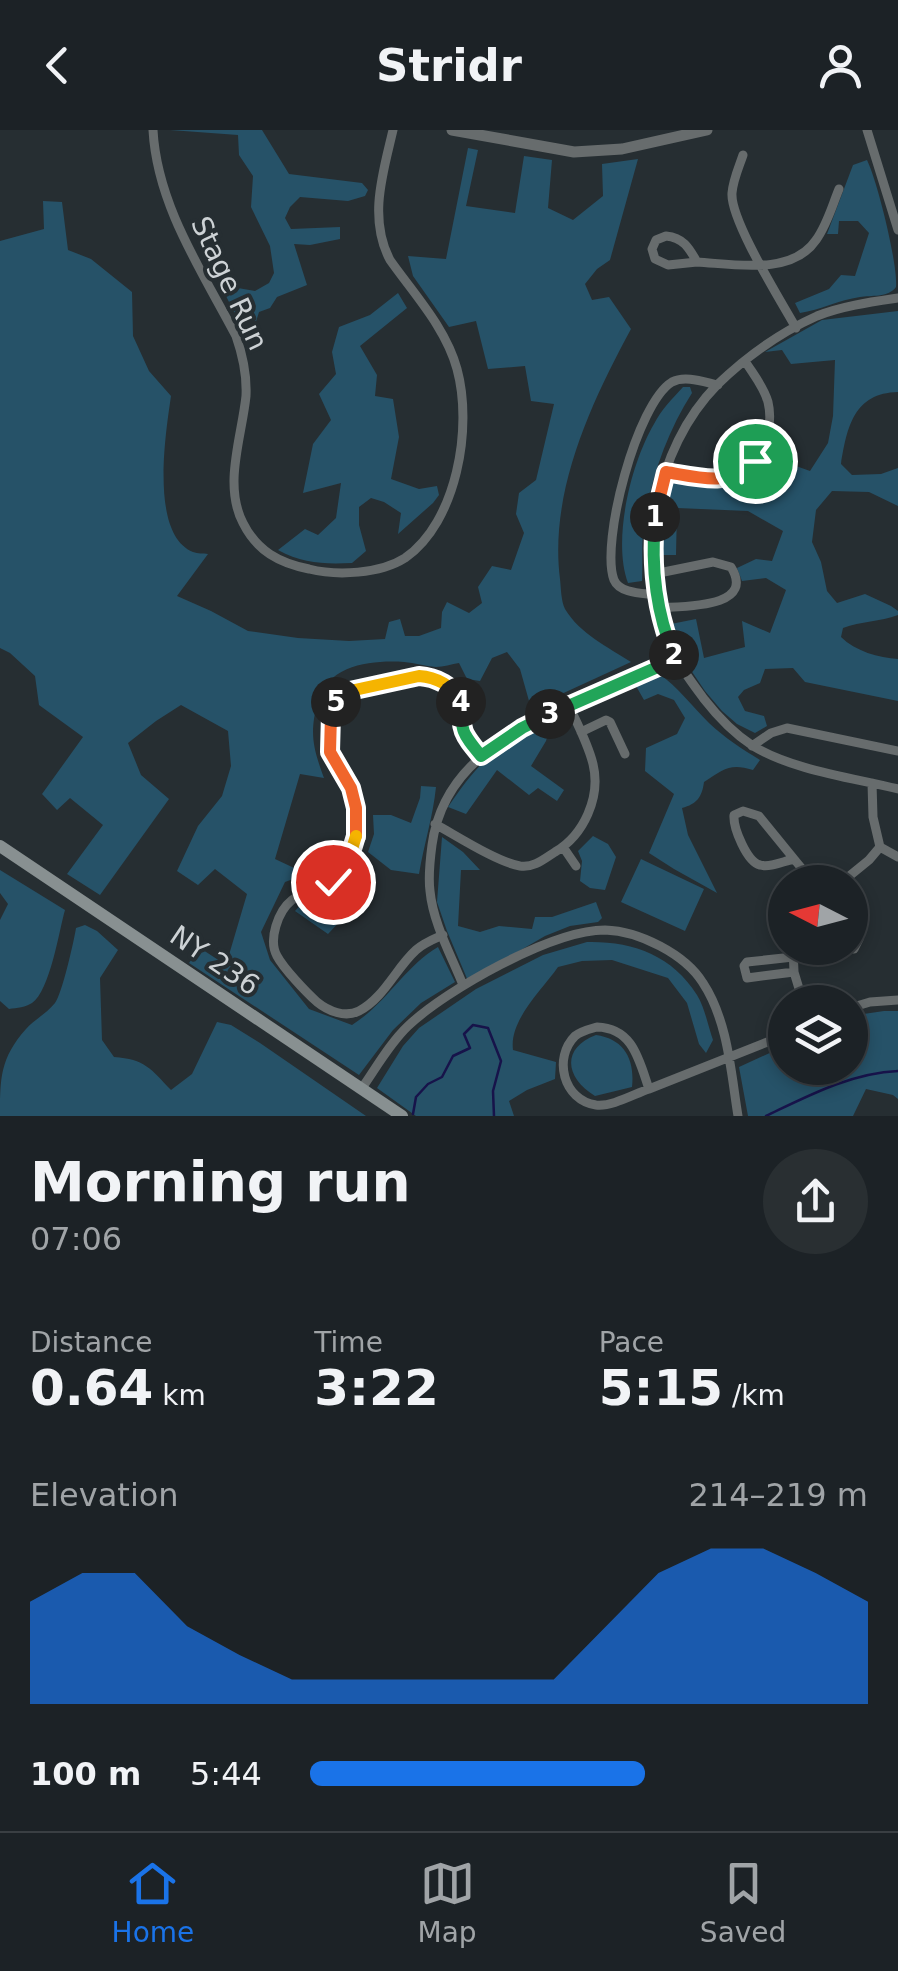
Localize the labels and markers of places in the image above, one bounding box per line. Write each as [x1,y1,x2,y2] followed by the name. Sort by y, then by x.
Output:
[713,419,798,504] pin
[630,492,680,542] pin: 1
[649,630,699,680] pin: 2
[311,677,361,727] pin: 5
[436,677,486,727] pin: 4
[525,689,575,739] pin: 3
[291,840,376,925] pin

